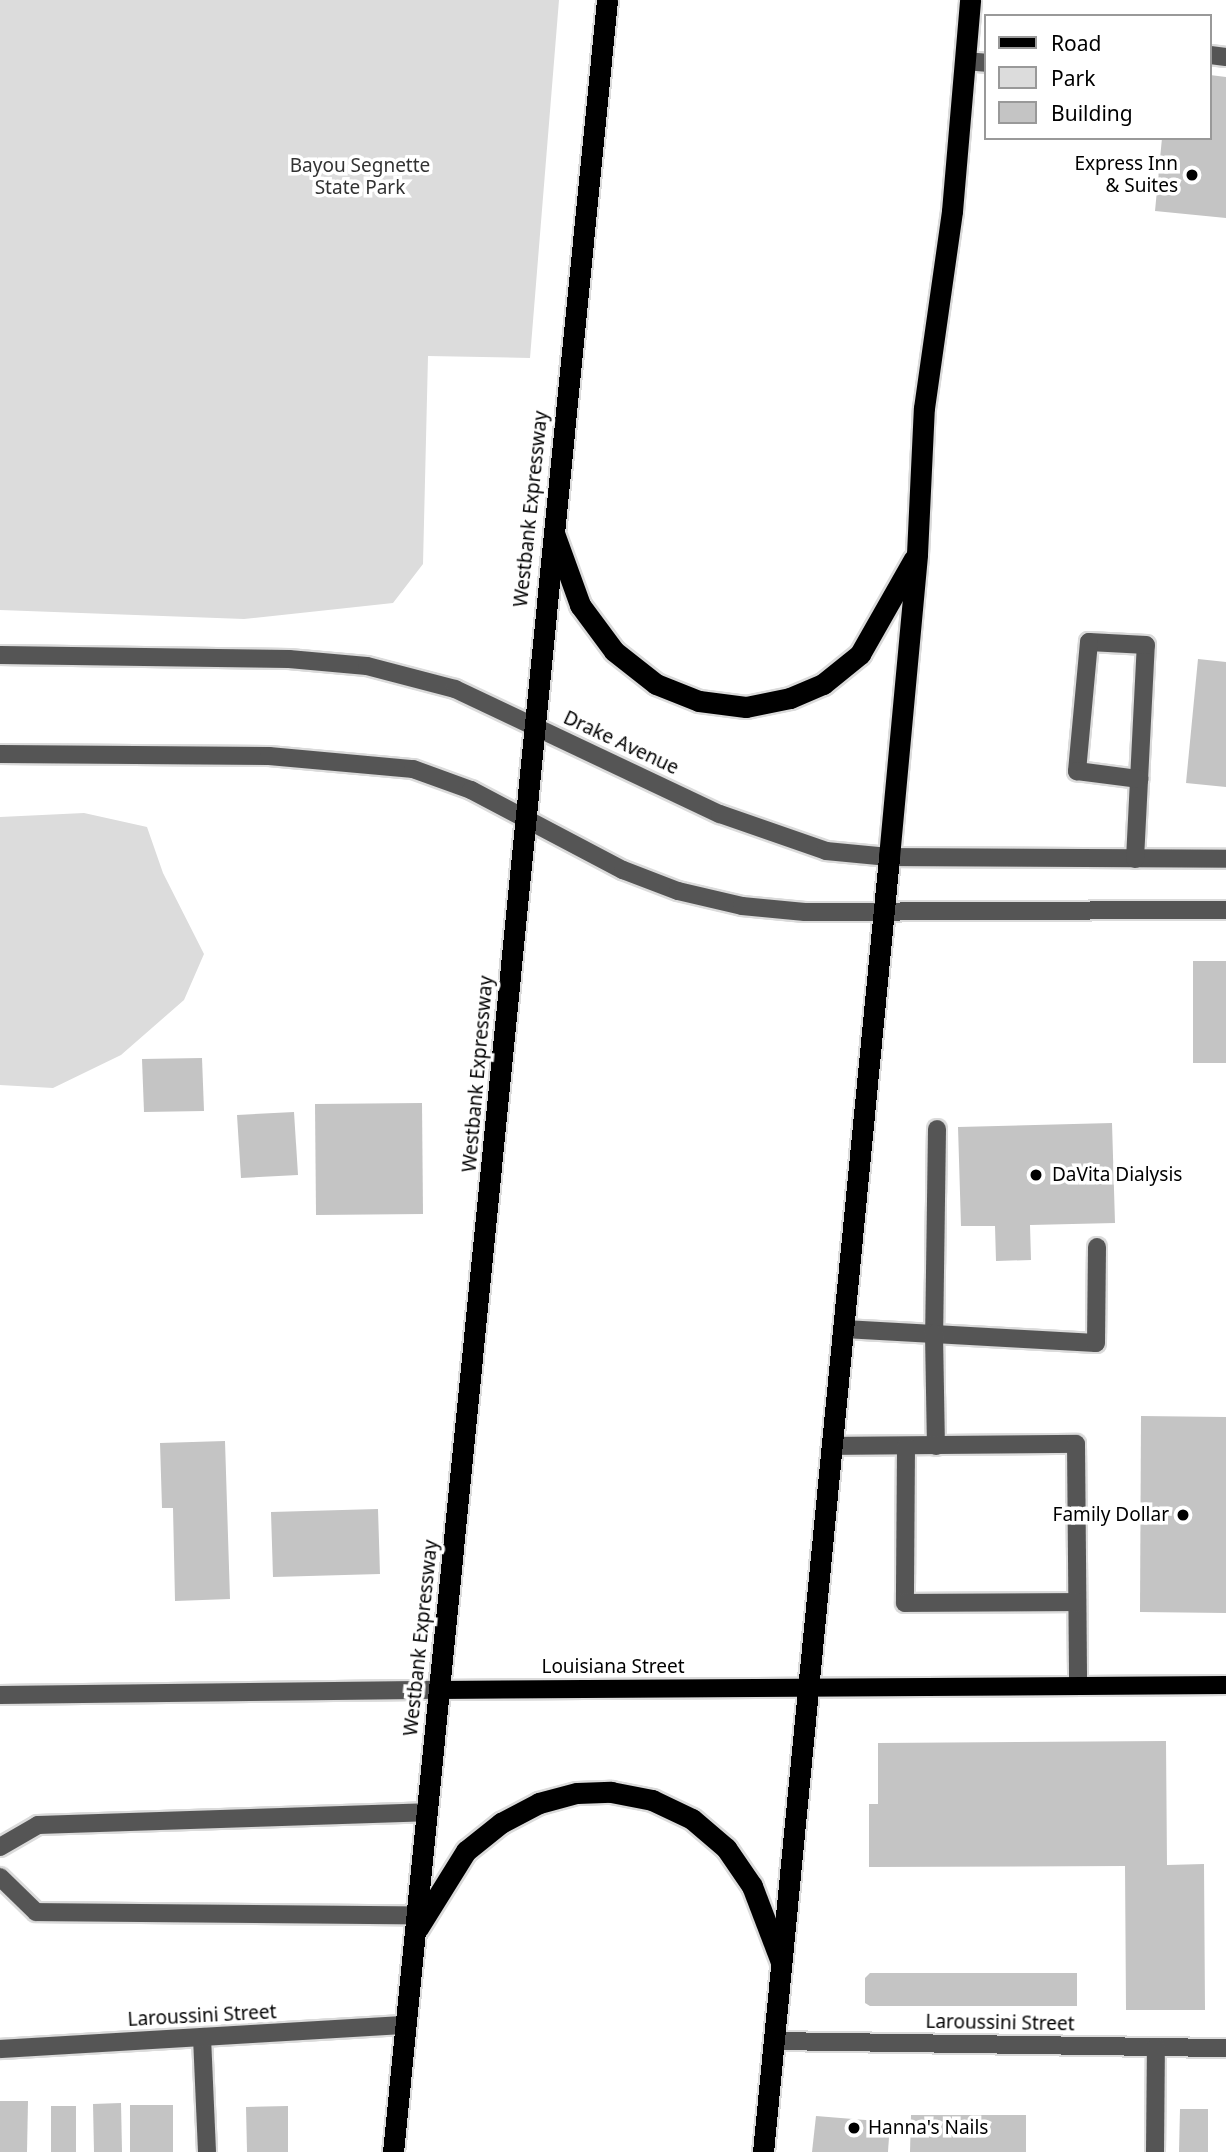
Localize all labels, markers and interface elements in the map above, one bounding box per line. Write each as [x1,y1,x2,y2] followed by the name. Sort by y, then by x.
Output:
[984,14,1212,140] legend
[1051,29,1101,57] text: Road
[1051,64,1095,92] text: Park
[1051,99,1133,127] text: Building
[1074,153,1178,197] place label: Express Inn & Suites
[290,155,430,199] park label: Bayou Segnette State Park
[1184,167,1200,183] marker: Express Inn & Suites
[509,410,553,608] street label: Westbank Expressway
[560,706,682,780] street label: Drake Avenue
[458,975,498,1173] street label: Westbank Expressway
[1052,1164,1182,1186] place label: DaVita Dialysis
[1026,1165,1046,1185] marker: DaVita Dialysis
[1053,1504,1169,1526] place label: Family Dollar
[1175,1507,1191,1523] marker: Family Dollar
[399,1539,443,1737] street label: Westbank Expressway
[541,1656,685,1678] street label: Louisiana Street
[127,2001,277,2031] street label: Laroussini Street
[925,2010,1075,2036] street label: Laroussini Street
[868,2117,988,2139] place label: Hanna's Nails
[846,2120,862,2136] marker: Hanna's Nails

